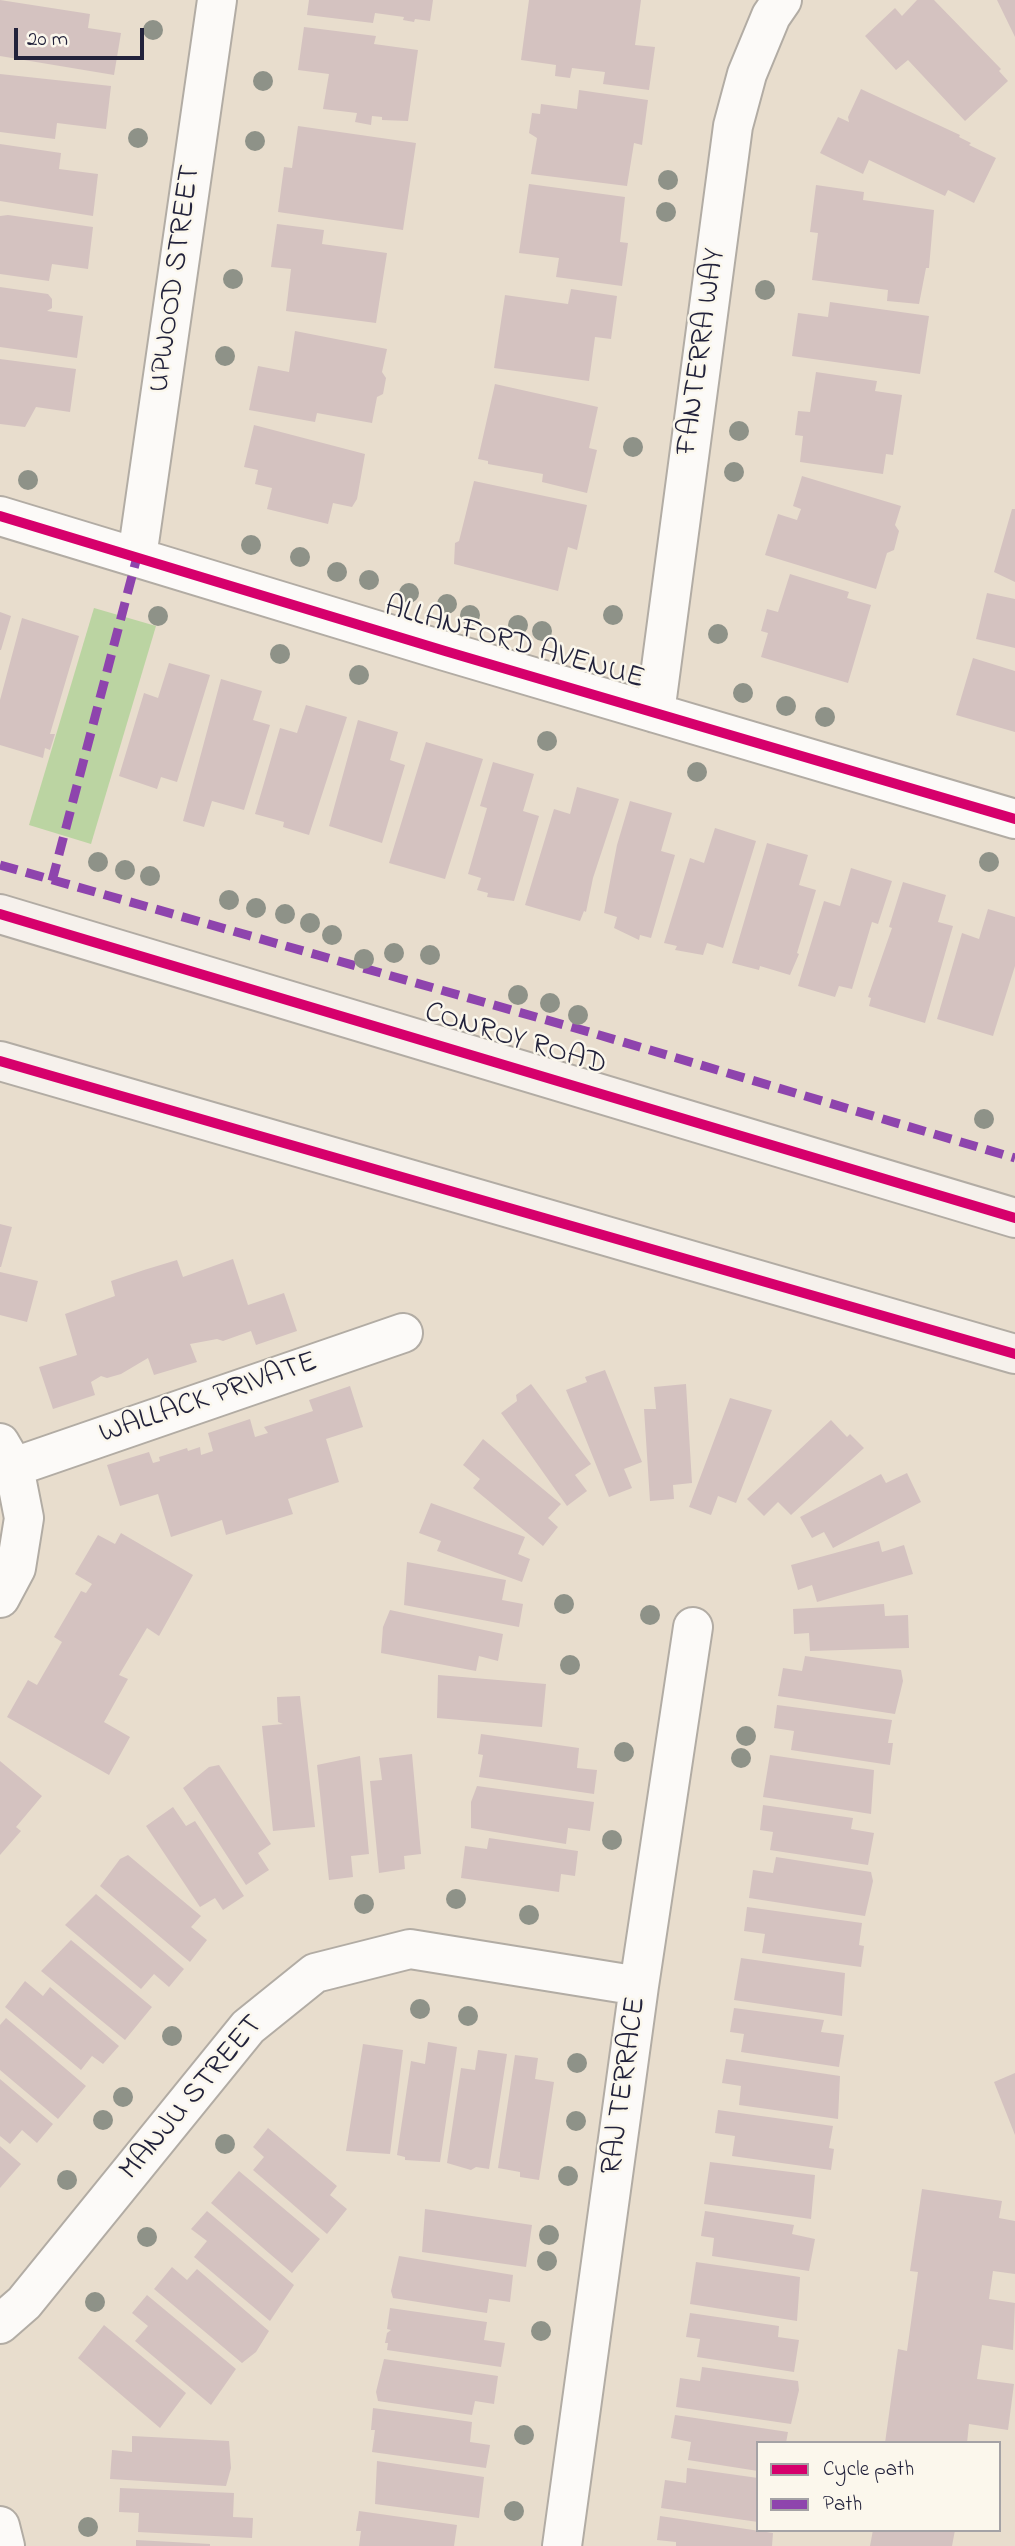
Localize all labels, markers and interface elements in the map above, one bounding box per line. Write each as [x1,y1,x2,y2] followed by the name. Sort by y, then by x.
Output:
[18,14,147,58] scale bar
[27,25,68,55] text: 20 m
[143,163,211,395] street label: UPWOOD STREET
[671,246,735,458] street label: FANTERRA WAY
[380,591,648,699] street label: ALLANFORD AVENUE
[420,996,610,1086] street label: CONROY ROAD
[95,1346,323,1454] street label: WALLACK PRIVATE
[596,1995,656,2177] street label: RAJ TERRACE
[113,2009,273,2189] street label: MANJU STREET
[756,2441,1001,2532] legend
[823,2455,914,2485] text: Cycle path
[823,2490,862,2520] text: Path

